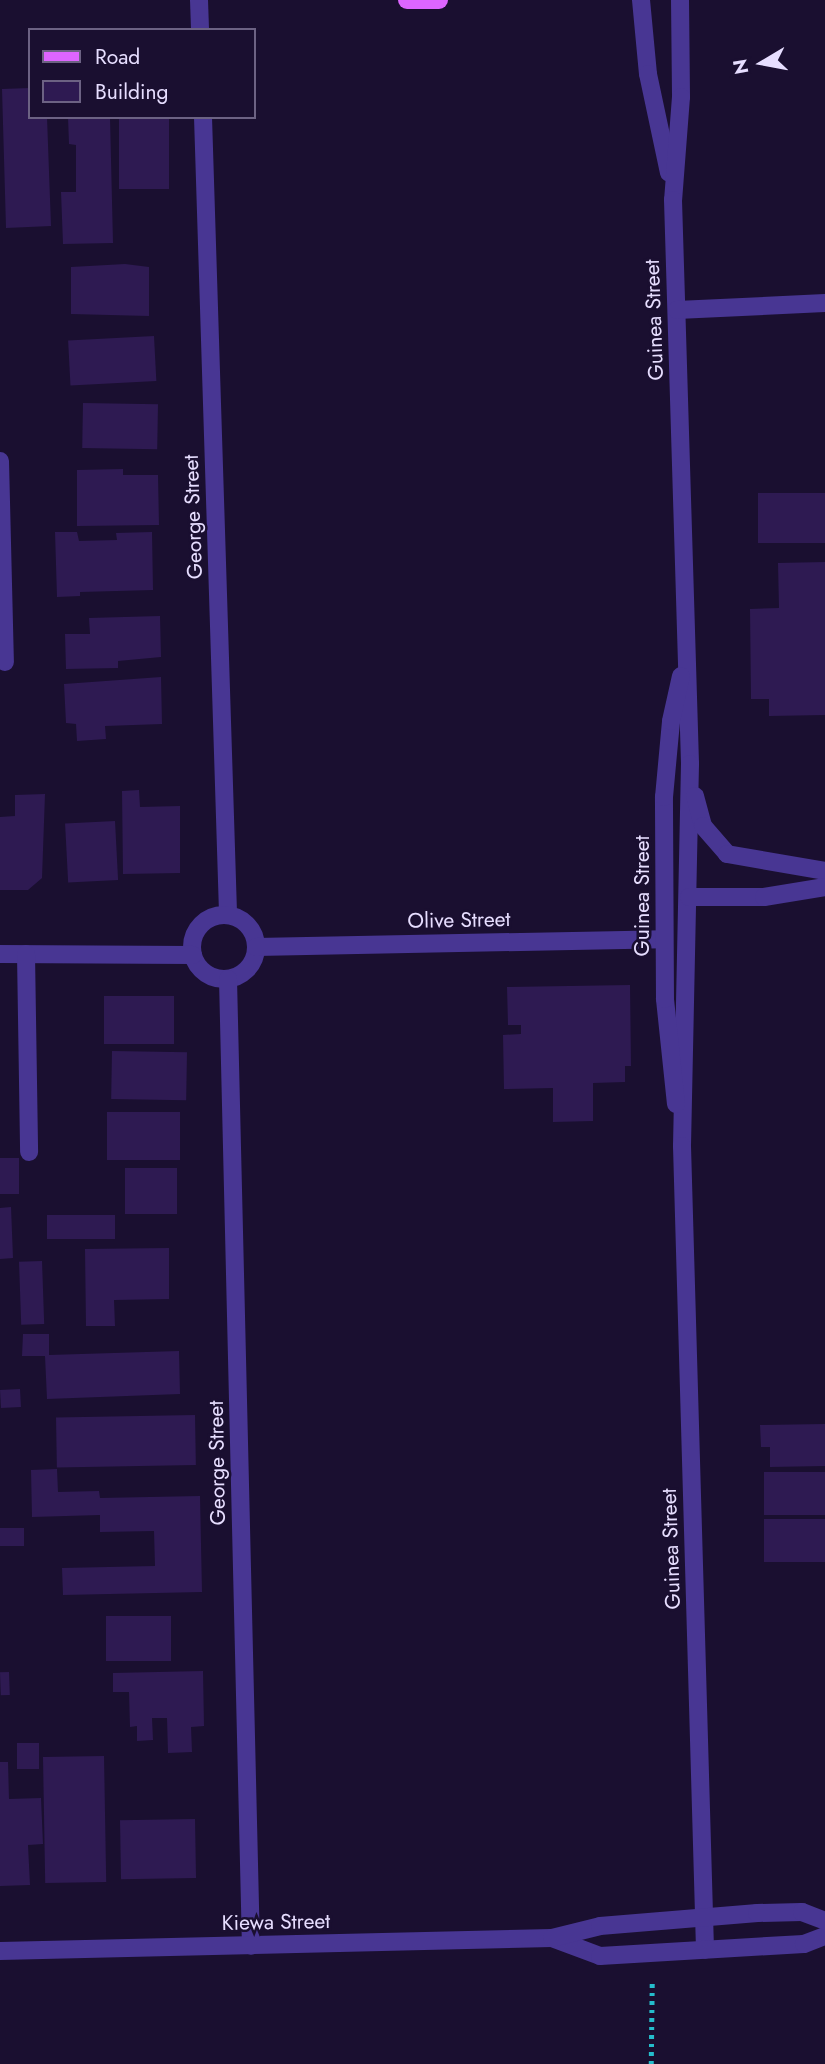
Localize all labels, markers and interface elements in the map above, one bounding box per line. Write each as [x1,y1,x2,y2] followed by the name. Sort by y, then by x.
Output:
[28,28,256,119] legend
[727,28,797,98] north arrow
[95,42,140,72] text: Road
[726,57,755,77] text: N
[95,77,168,107] text: Building
[639,259,669,381] street label: Guinea Street
[178,454,208,580] street label: George Street
[629,835,655,957] street label: Guinea Street
[407,907,511,933] street label: Olive Street
[203,1400,231,1526] street label: George Street
[656,1488,686,1610] street label: Guinea Street
[221,1908,331,1936] street label: Kiewa Street

